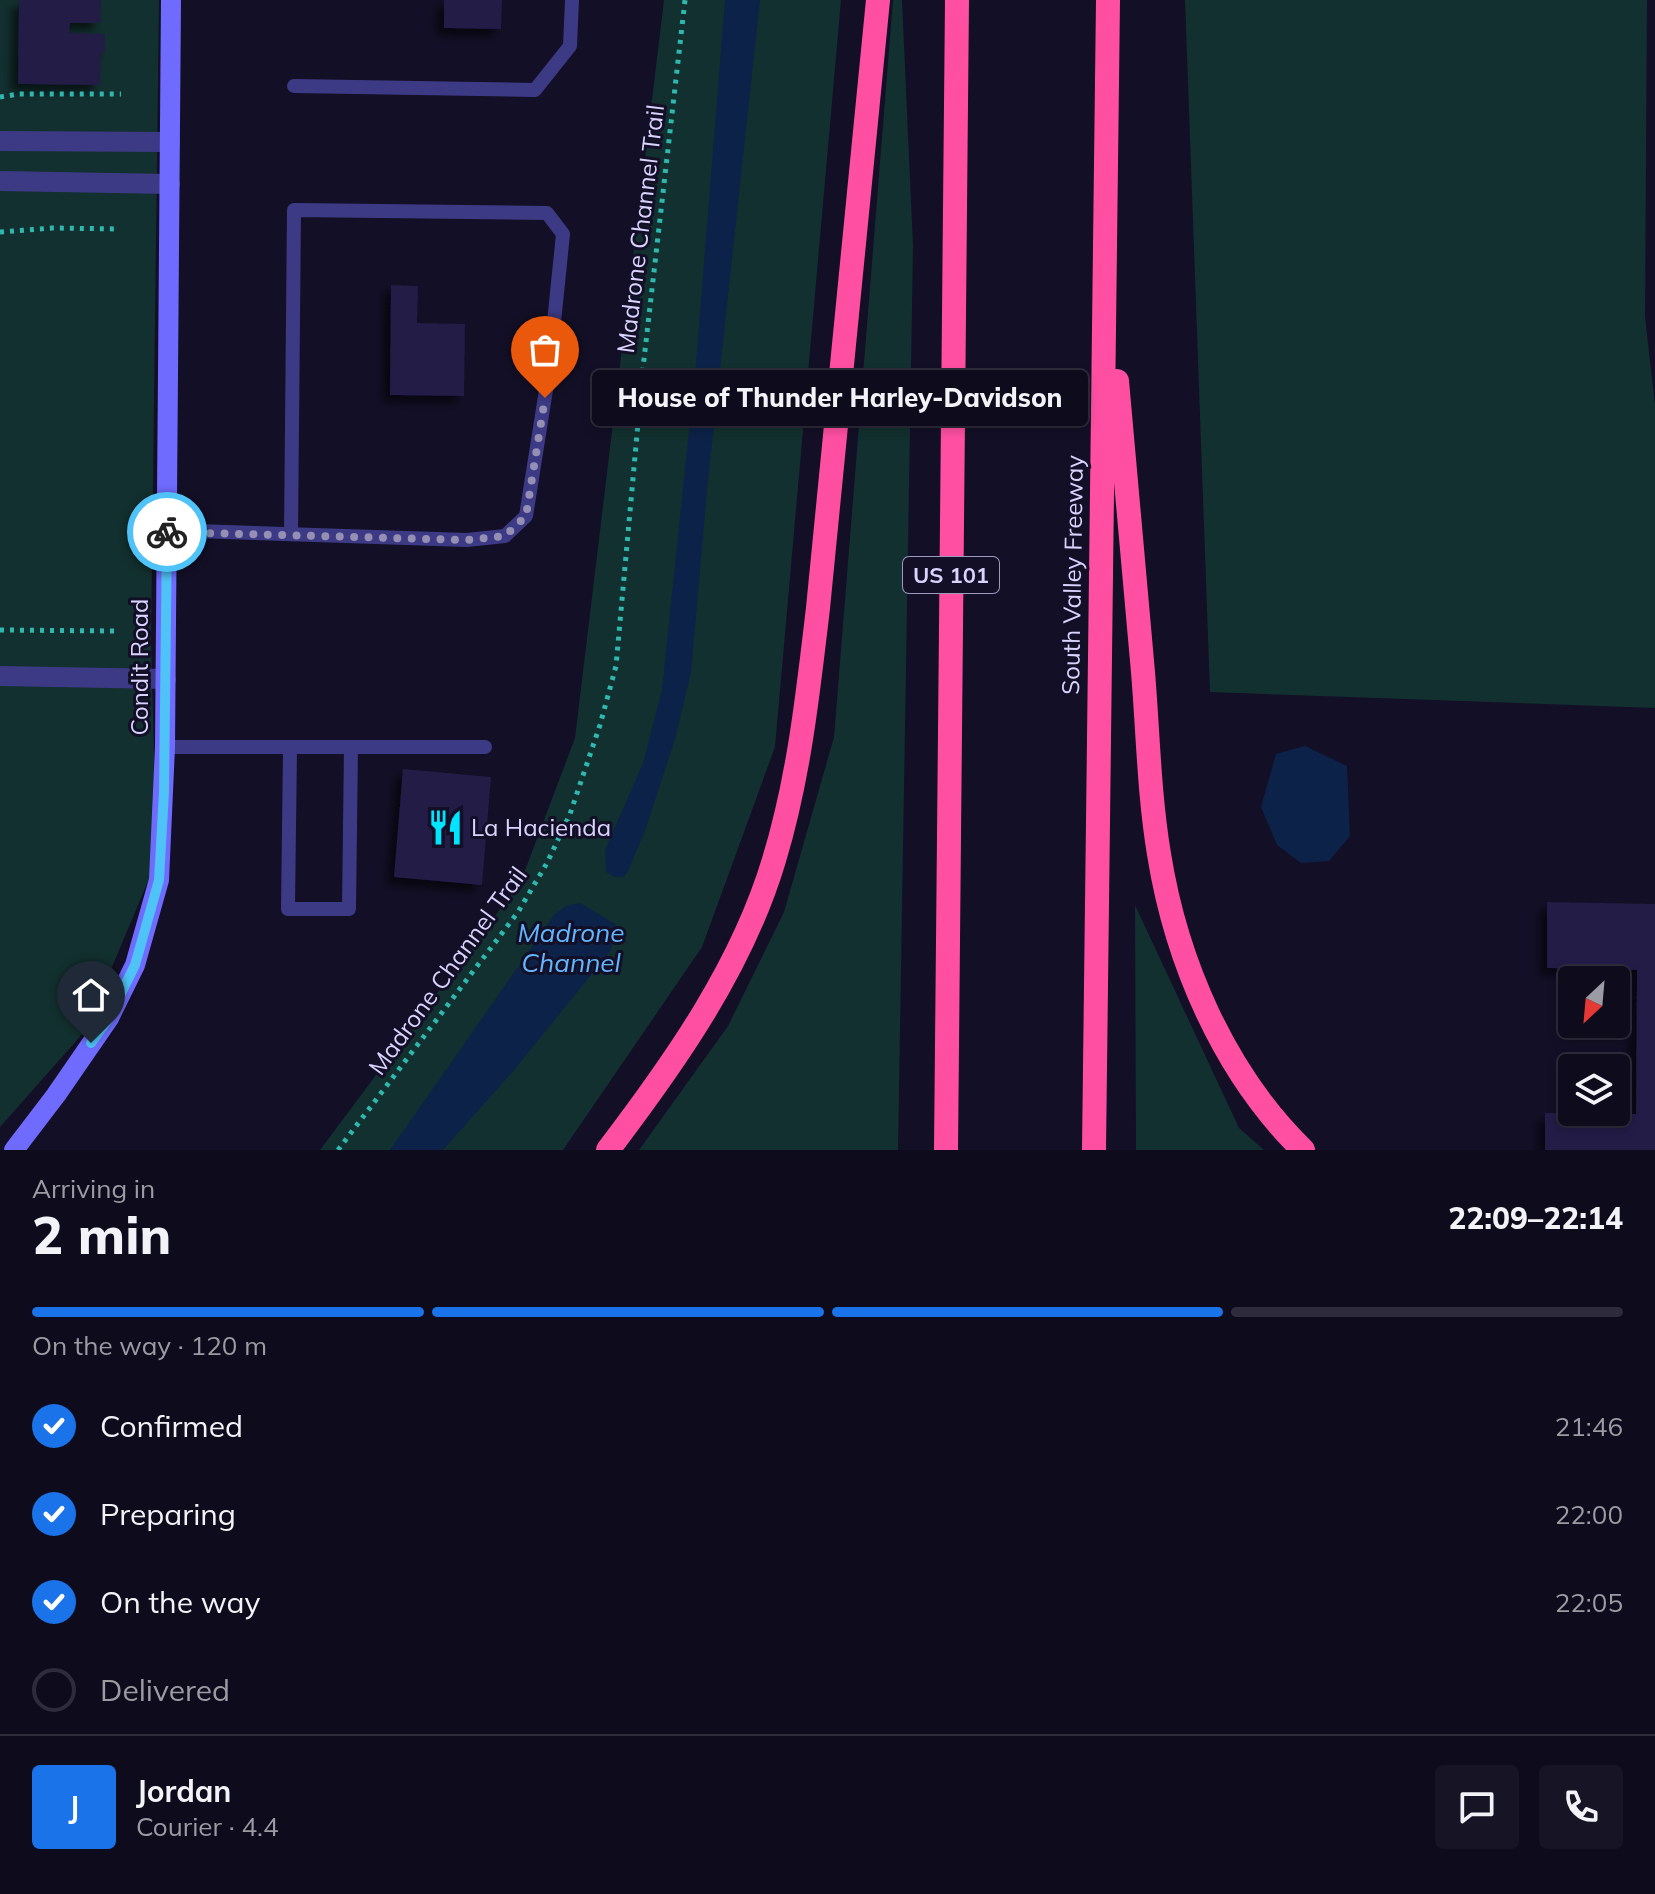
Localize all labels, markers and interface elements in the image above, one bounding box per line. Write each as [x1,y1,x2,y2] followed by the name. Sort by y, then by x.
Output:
[610,103,670,355] street label: Madrone Channel Trail
[511,316,579,398] pin
[523,328,567,372] icon: bag
[593,370,1089,426] callout: House of Thunder Harley-Davidson
[617,381,1063,414] text: House of Thunder Harley-Davidson
[1055,455,1089,695] street label: South Valley Freeway
[127,492,207,572] courier
[145,510,189,554] icon: bike
[903,557,999,593] road number: US 101
[124,599,154,735] street label: Condit Road
[426,809,464,847] restaurant icon: La Hacienda
[471,812,611,842] place label: La Hacienda
[362,860,533,1080] street label: Madrone Channel Trail
[517,916,625,979] water label: Madrone Channel
[57,961,125,1043] pin
[1558,966,1630,1038] north arrow
[1558,966,1630,1126] map controls
[69,973,113,1017] icon: home
[1558,1054,1630,1126] button: layers
[32,1172,155,1205] text: Arriving in
[1448,1199,1623,1237] text: 22:09–22:14
[32,1202,171,1267] text: 2 min
[32,1329,267,1362] text: On the way · 120 m
[32,1404,76,1448] icon: check
[100,1407,243,1445] text: Confirmed
[1555,1410,1623,1443] text: 21:46
[32,1492,76,1536] icon: check
[100,1495,236,1533] text: Preparing
[1555,1498,1623,1531] text: 22:00
[32,1580,76,1624] icon: check
[100,1583,260,1621] text: On the way
[1555,1586,1623,1619] text: 22:05
[100,1671,230,1709] text: Delivered
[1435,1765,1519,1849] button: chat
[1539,1765,1623,1849] button: phone
[136,1772,231,1810] text: Jordan
[69,1788,79,1826] text: J
[136,1810,279,1843] text: Courier · 4.4

